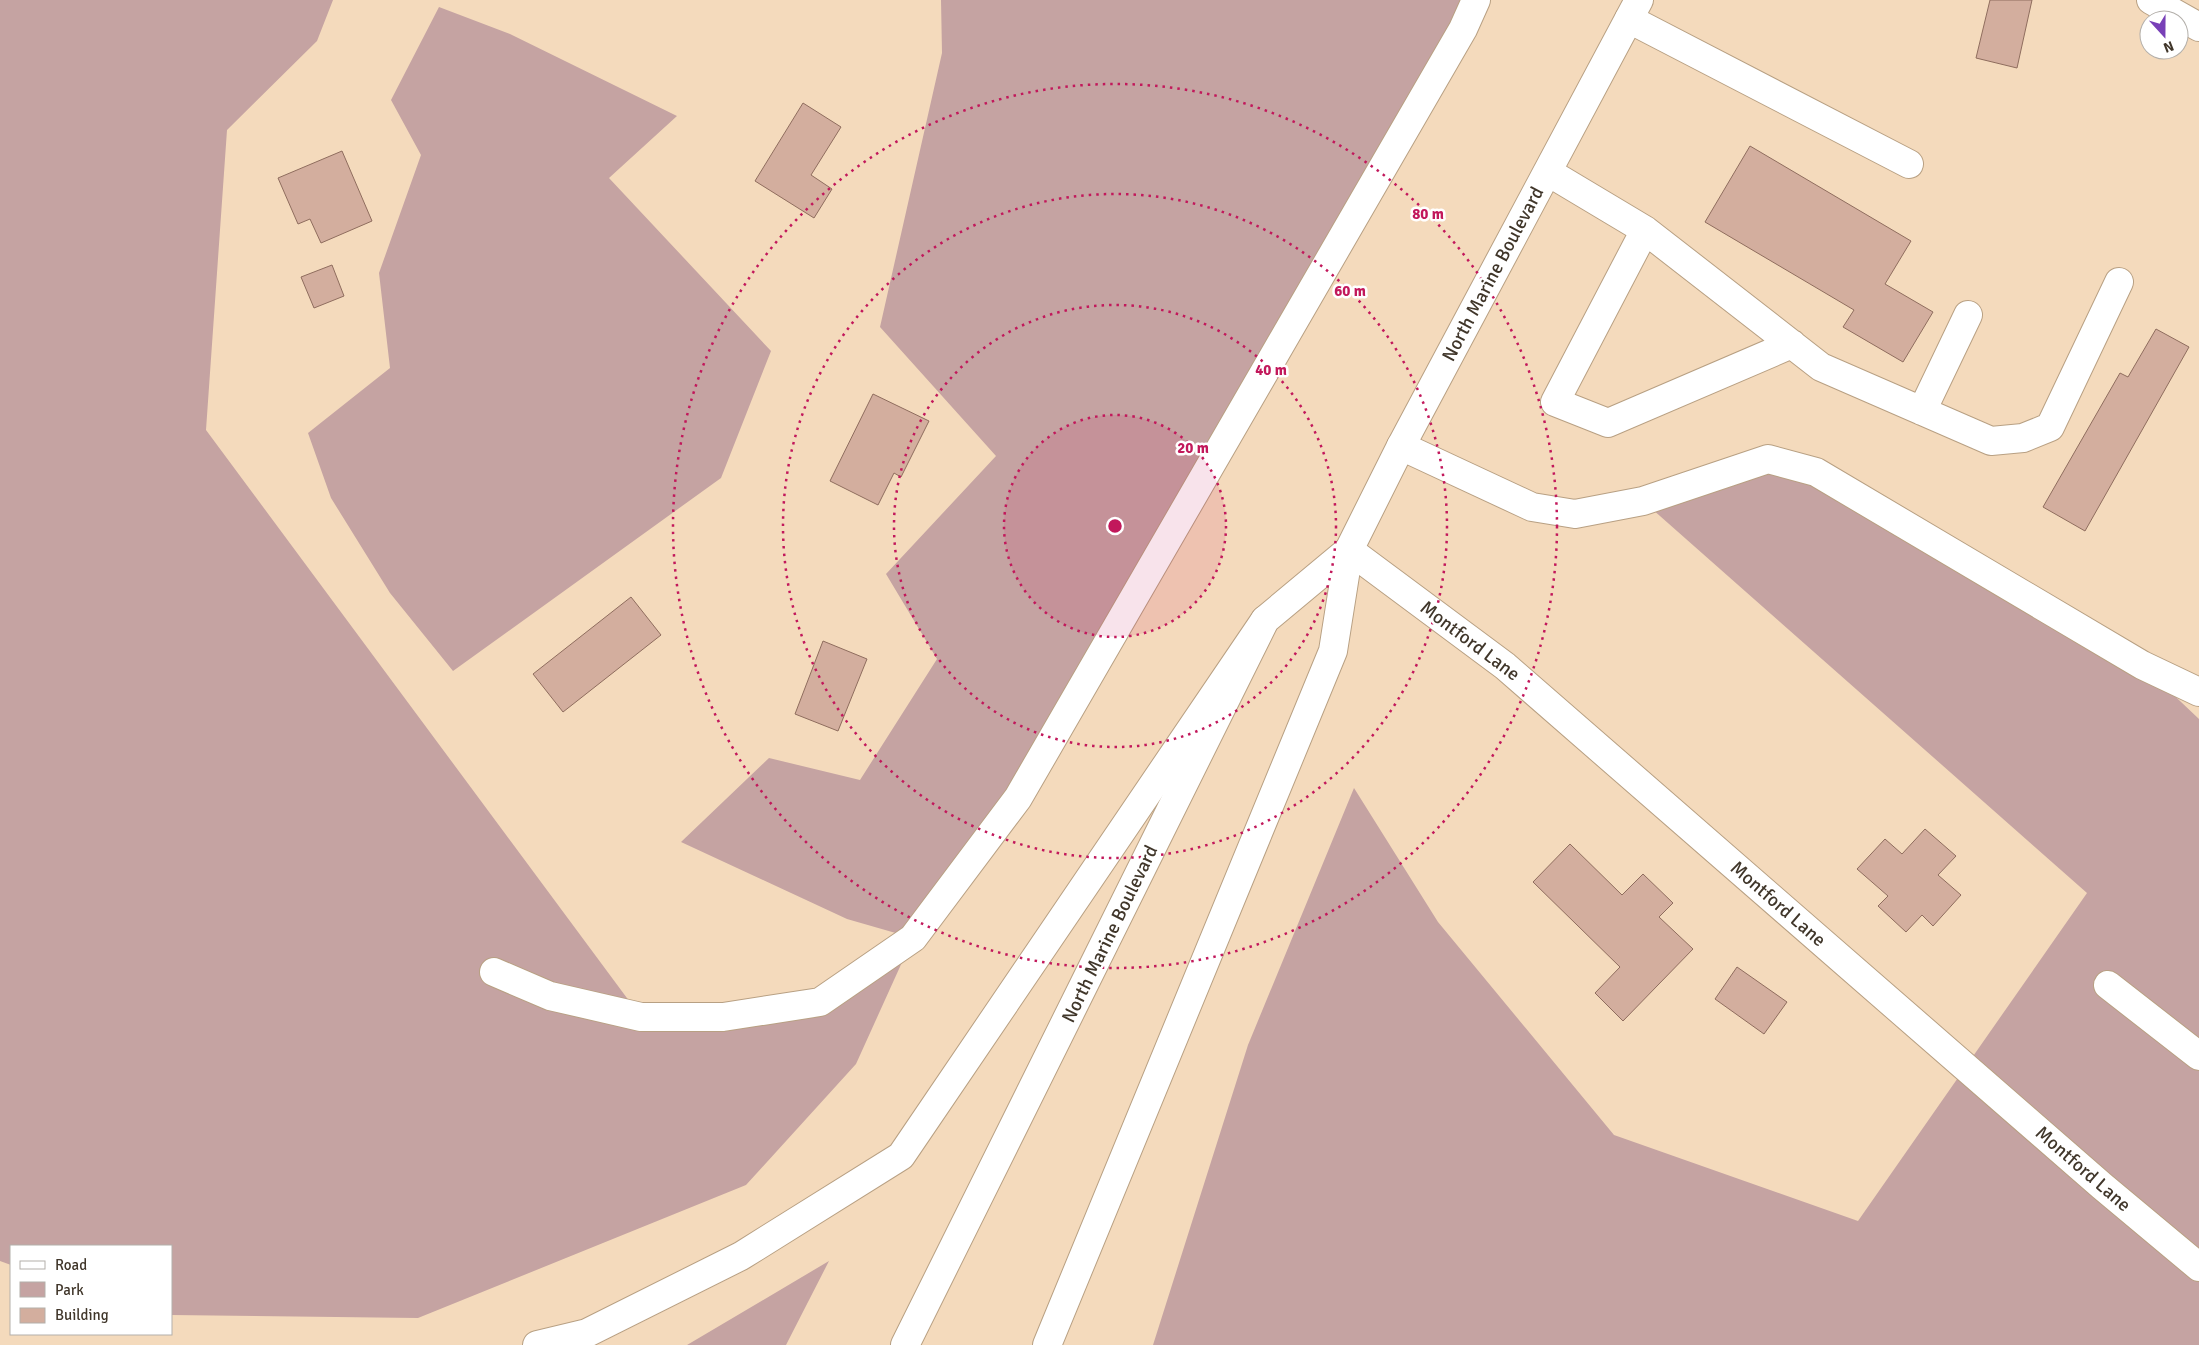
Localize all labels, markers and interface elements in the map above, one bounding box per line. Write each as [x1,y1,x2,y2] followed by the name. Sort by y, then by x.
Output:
[2139,10,2189,60] north arrow
[2161,37,2176,56] text: N
[1437,183,1549,365] street label: North Marine Boulevard
[1412,205,1444,223] text: 80 m
[1334,282,1366,300] text: 60 m
[1255,361,1287,379] text: 40 m
[1177,439,1209,457] text: 20 m
[1106,517,1124,535] centre of rings
[1415,596,1525,686] street label: Montford Lane
[1057,841,1163,1027] street label: North Marine Boulevard
[1725,856,1831,952] street label: Montford Lane
[2030,1121,2136,1217] street label: Montford Lane
[10,1245,172,1335] legend
[55,1256,87,1274] text: Road
[55,1281,84,1299] text: Park
[55,1306,109,1324] text: Building

